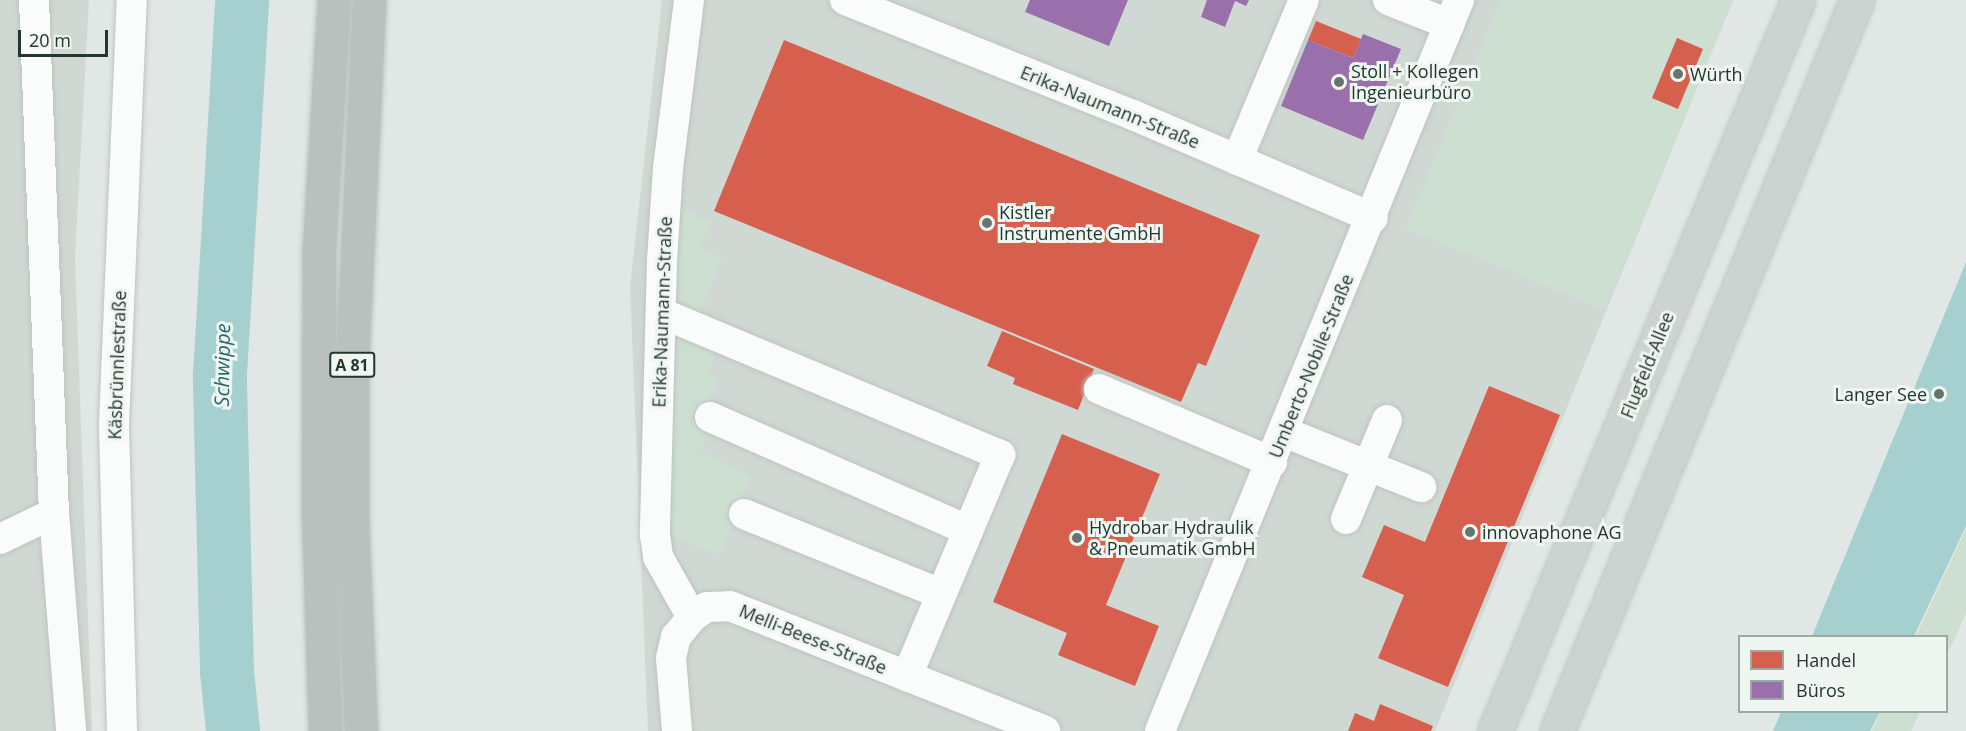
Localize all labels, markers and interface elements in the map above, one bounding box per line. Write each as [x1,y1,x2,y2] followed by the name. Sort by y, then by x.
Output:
[21,18,111,56] scale bar
[29,28,71,52] text: 20 m
[1017,61,1203,153] street label: Erika-Naumann-Straße
[1351,61,1479,104] place label: Stoll + Kollegen Ingenieurbüro
[1690,63,1742,85] place label: Würth
[1671,67,1685,81] marker: Würth
[1332,75,1346,89] marker: Stoll + Kollegen Ingenieurbüro
[999,202,1162,244] place label: Kistler Instrumente GmbH
[648,216,676,408] street label: Erika-Naumann-Straße
[980,216,994,230] marker: Kistler Instrumente GmbH
[1264,271,1358,461] street label: Umberto-Nobile-Straße
[104,290,130,440] street label: Käsbrünnlestraße
[1616,309,1678,421] street label: Flugfeld-Allee
[209,323,235,407] water label: Schwippe
[328,352,376,378] road number: A 81
[1835,383,1927,405] place label: Langer See
[1932,387,1946,401] marker: Langer See
[1089,517,1256,560] place label: Hydrobar Hydraulik & Pneumatik GmbH
[1482,521,1622,543] place label: innovaphone AG
[1463,525,1477,539] marker: innovaphone AG
[1070,531,1084,545] marker: Hydrobar Hydraulik & Pneumatik GmbH
[736,600,890,678] street label: Melli-Beese-Straße
[1738,635,1948,713] legend
[1796,648,1856,672] text: Handel
[1796,678,1845,702] text: Büros

